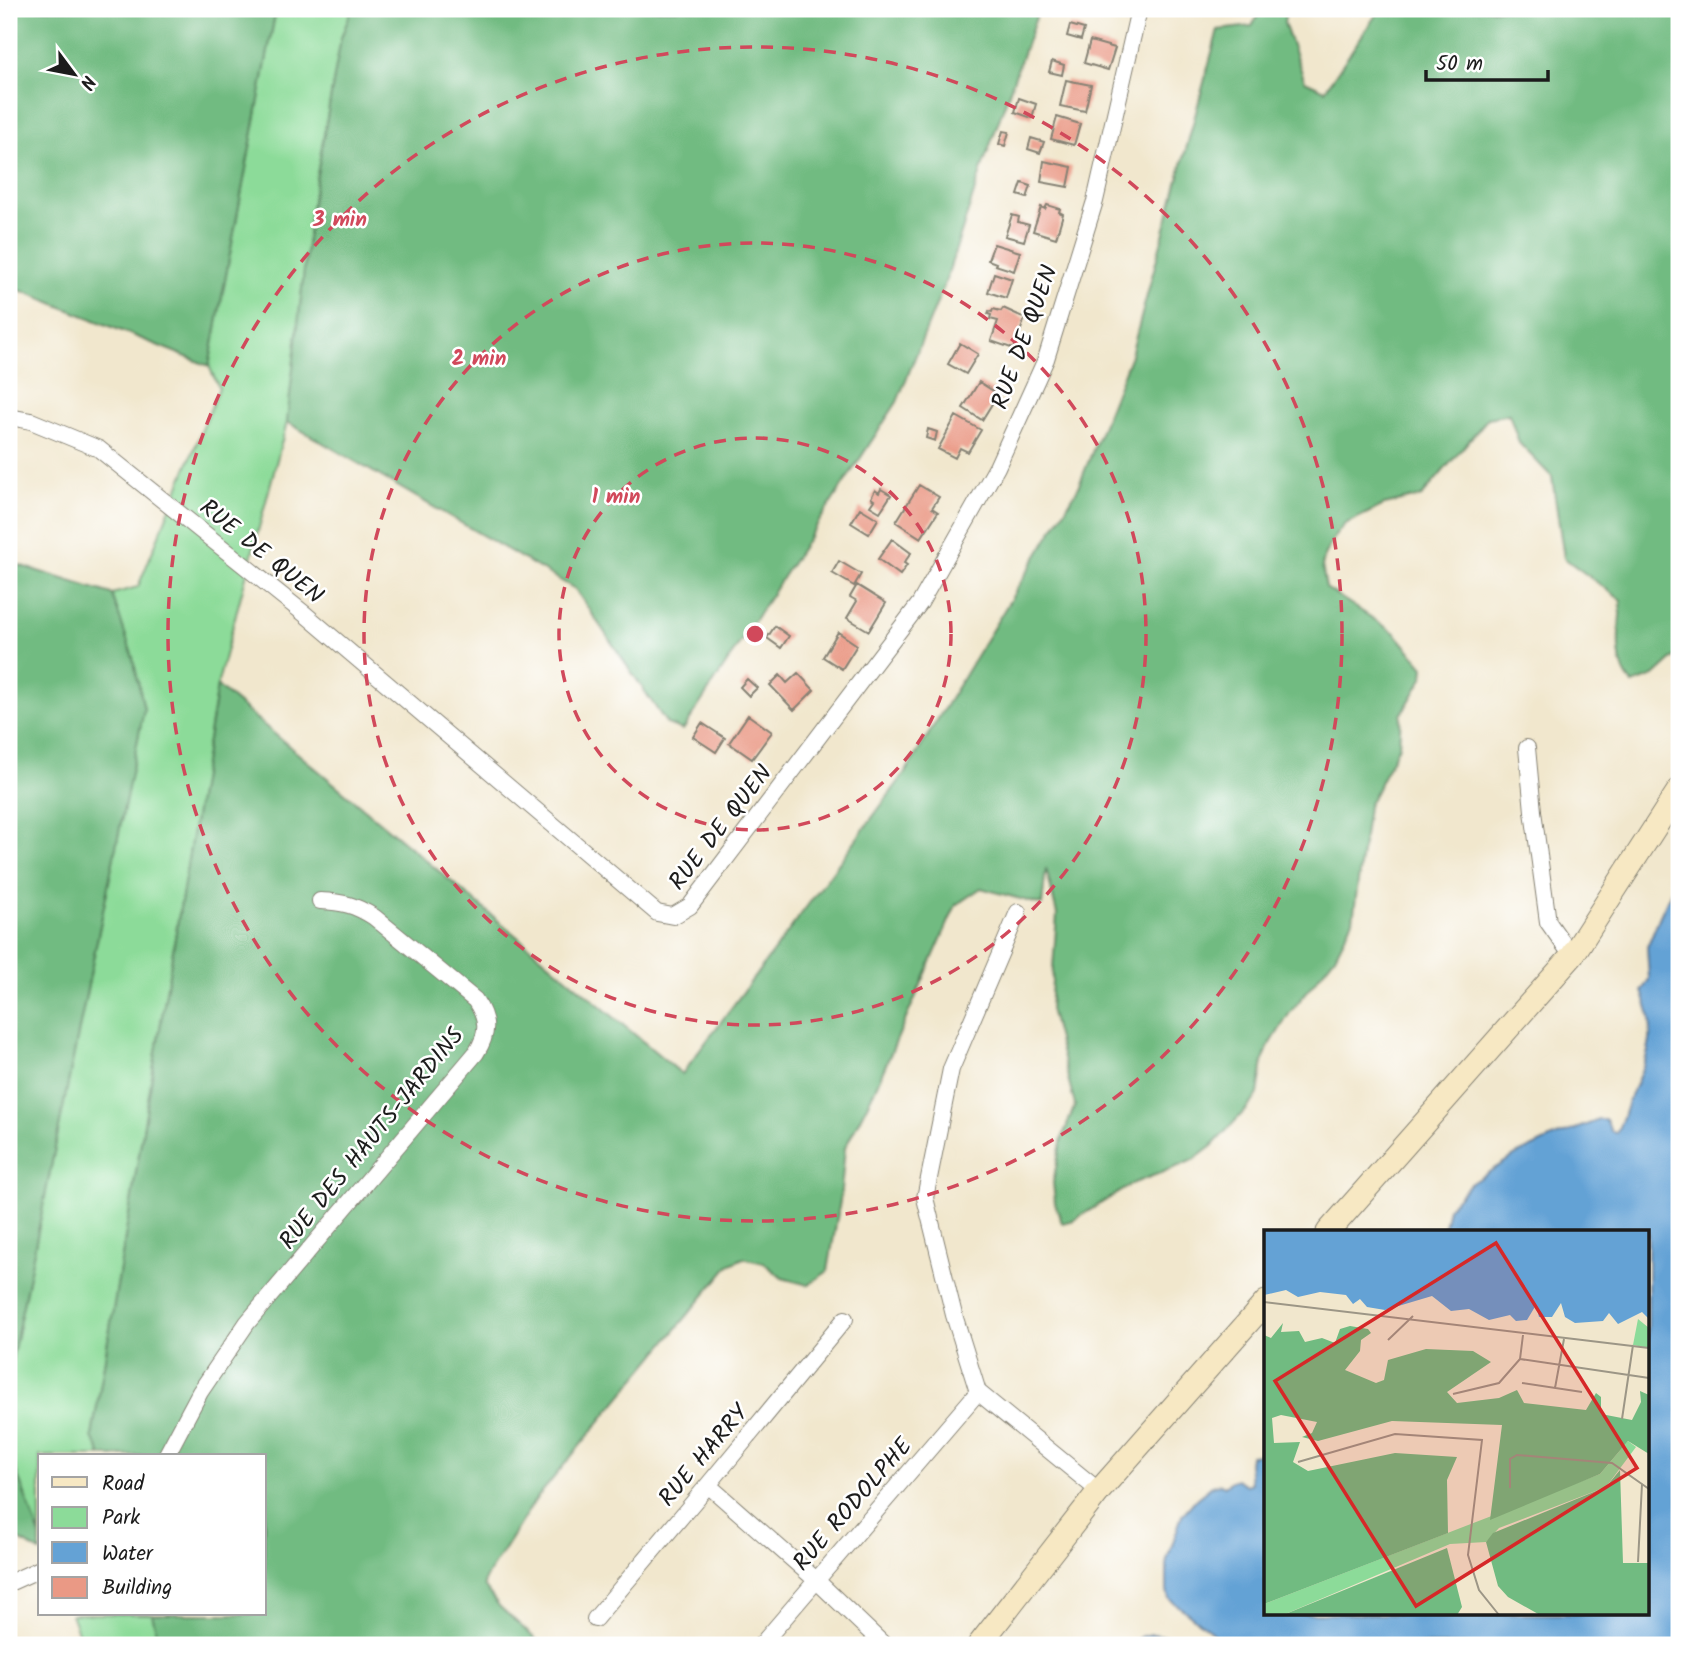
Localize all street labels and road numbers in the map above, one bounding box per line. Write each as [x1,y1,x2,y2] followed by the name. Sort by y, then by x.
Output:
[981,260,1070,415] street label: RUE DE QUEN
[190,489,332,615] street label: RUE DE QUEN
[659,756,783,900] street label: RUE DE QUEN
[270,1019,475,1259] street label: RUE DES HAUTS-JARDINS
[649,1395,760,1516] street label: RUE HARRY
[784,1428,923,1581] street label: RUE RODOLPHE

